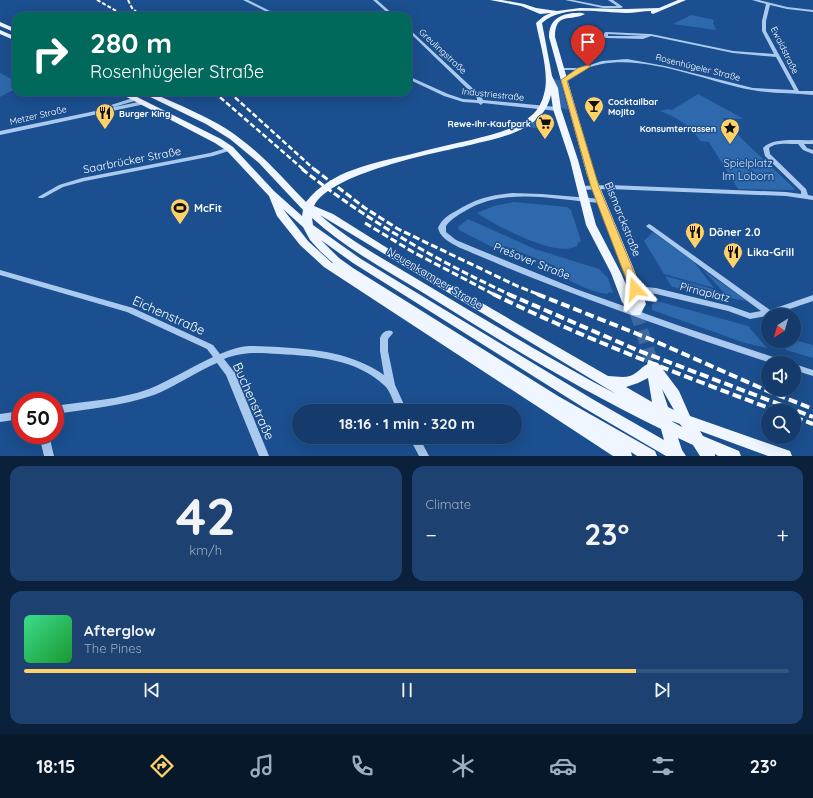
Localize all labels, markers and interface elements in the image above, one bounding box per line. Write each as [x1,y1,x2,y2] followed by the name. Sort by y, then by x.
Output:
[769,24,801,76] street label: Ewaldstraße
[90,25,172,60] text: 280 m
[571,25,605,66] pin
[417,26,469,76] street label: Greulingstraße
[24,28,76,80] icon: right
[577,31,599,53] icon: arrive
[654,51,742,83] street label: Rosenhügeler Straße
[90,60,264,83] text: Rosenhügeler Straße
[461,85,525,103] street label: Industriestraße
[583,95,605,123] bar icon: Cocktailbar Mojito
[608,96,658,117] place label: Cocktailbar Mojito
[94,102,116,130] restaurant icon: Burger King
[8,103,68,127] street label: Metzer Straße
[119,108,171,119] place label: Burger King
[534,112,556,140] supermarket icon: Rewe-Ihr-Kaufpark
[719,117,741,145] place icon: Konsumterrassen
[448,118,531,129] place label: Rewe-Ihr-Kaufpark
[640,123,716,134] place label: Konsumterrassen
[82,144,182,176] street label: Saarbrücker Straße
[722,156,774,183] park label: Spielplatz Im Loborn
[602,180,644,258] street label: Bismarckstraße
[169,197,191,225] sports icon: McFit
[194,201,222,215] place label: McFit
[684,221,706,249] restaurant icon: Döner 2.0
[709,225,761,239] place label: Döner 2.0
[492,239,572,283] street label: Prešover Straße
[722,241,744,269] restaurant icon: Lika-Grill
[385,244,485,312] street label: Neuenkamper Straße
[747,245,794,259] place label: Lika-Grill
[614,268,656,310] position arrow
[679,279,731,305] street label: Pirnaplatz
[130,292,208,338] street label: Eichenstraße
[761,308,801,348] north arrow
[761,308,801,444] map controls
[761,356,801,396] button: sound
[230,360,278,442] street label: Buchenstraße
[12,392,64,444] speed limit sign: 50
[761,404,801,444] button: search
[339,414,475,433] text: 18:16 · 1 min · 320 m
[176,483,236,548] text: 42
[426,496,471,512] text: Climate
[584,515,629,553] text: 23°
[426,521,437,549] text: −
[777,521,789,549] text: +
[189,542,222,558] text: km/h
[84,621,156,640] text: Afterglow
[84,640,142,656] text: The Pines
[141,679,163,701] icon: previous
[396,679,418,701] icon: pause
[651,679,673,701] icon: next
[148,752,176,780] icon: directions
[248,752,276,780] icon: music
[348,752,376,780] icon: phone
[449,752,477,780] icon: climate
[549,752,577,780] icon: car
[649,752,677,780] icon: filters
[36,755,75,778] text: 18:15
[750,755,777,778] text: 23°

